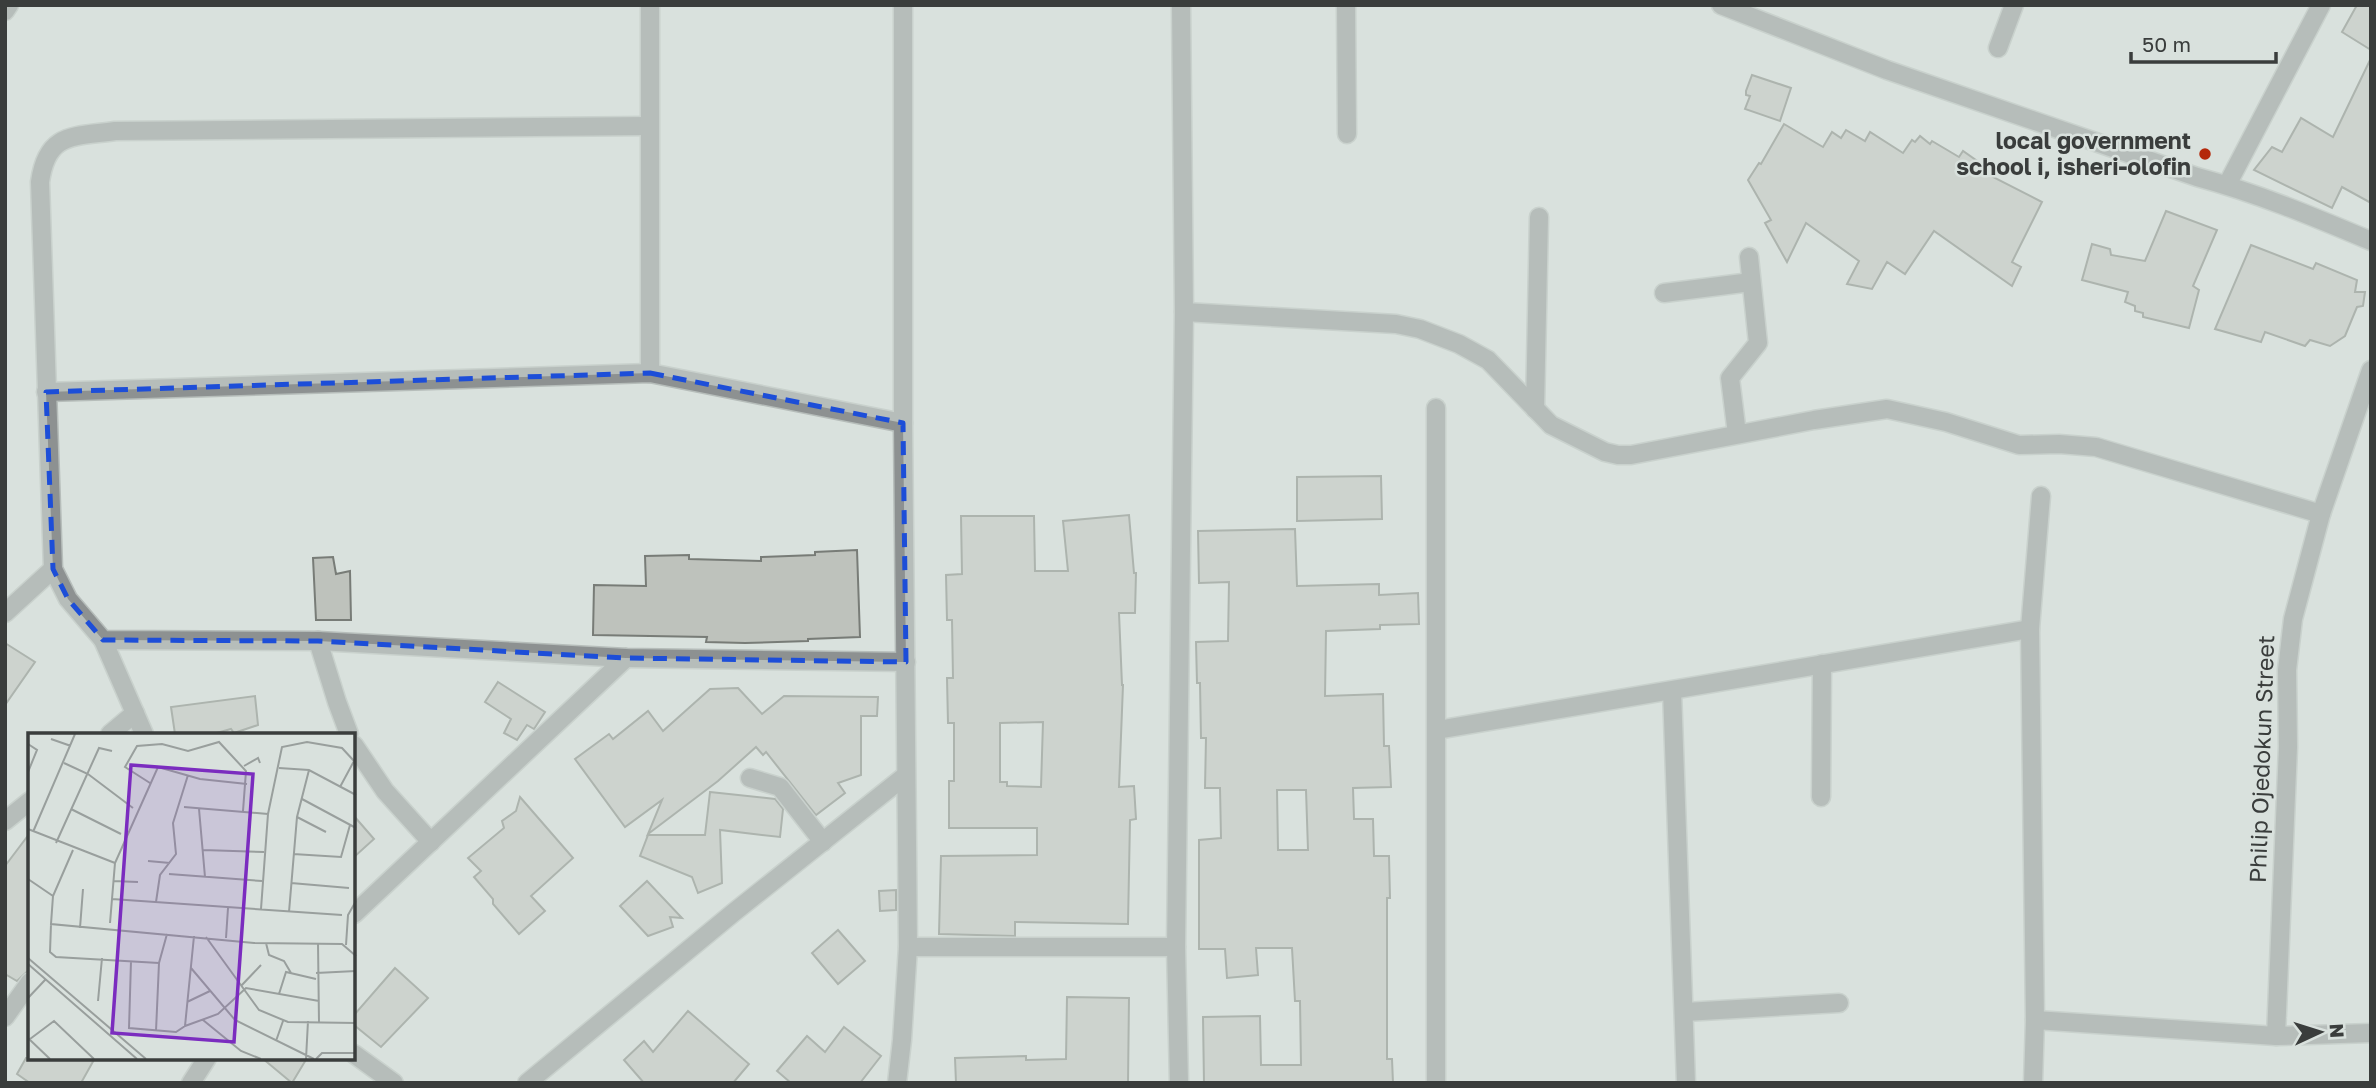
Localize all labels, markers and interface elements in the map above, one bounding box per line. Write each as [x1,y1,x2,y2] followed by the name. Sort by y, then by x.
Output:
[2131,21,2276,65] scale bar
[2142,31,2191,57] text: 50 m
[1956,126,2191,180] place label: local government school i, isheri-olofin
[2197,146,2213,162] marker: local government school i, isheri-olofin
[2243,634,2279,883] street label: Philip Ojedokun Street
[28,733,355,1060] inset map
[2285,997,2355,1067] north arrow
[2325,1023,2349,1039] text: N

